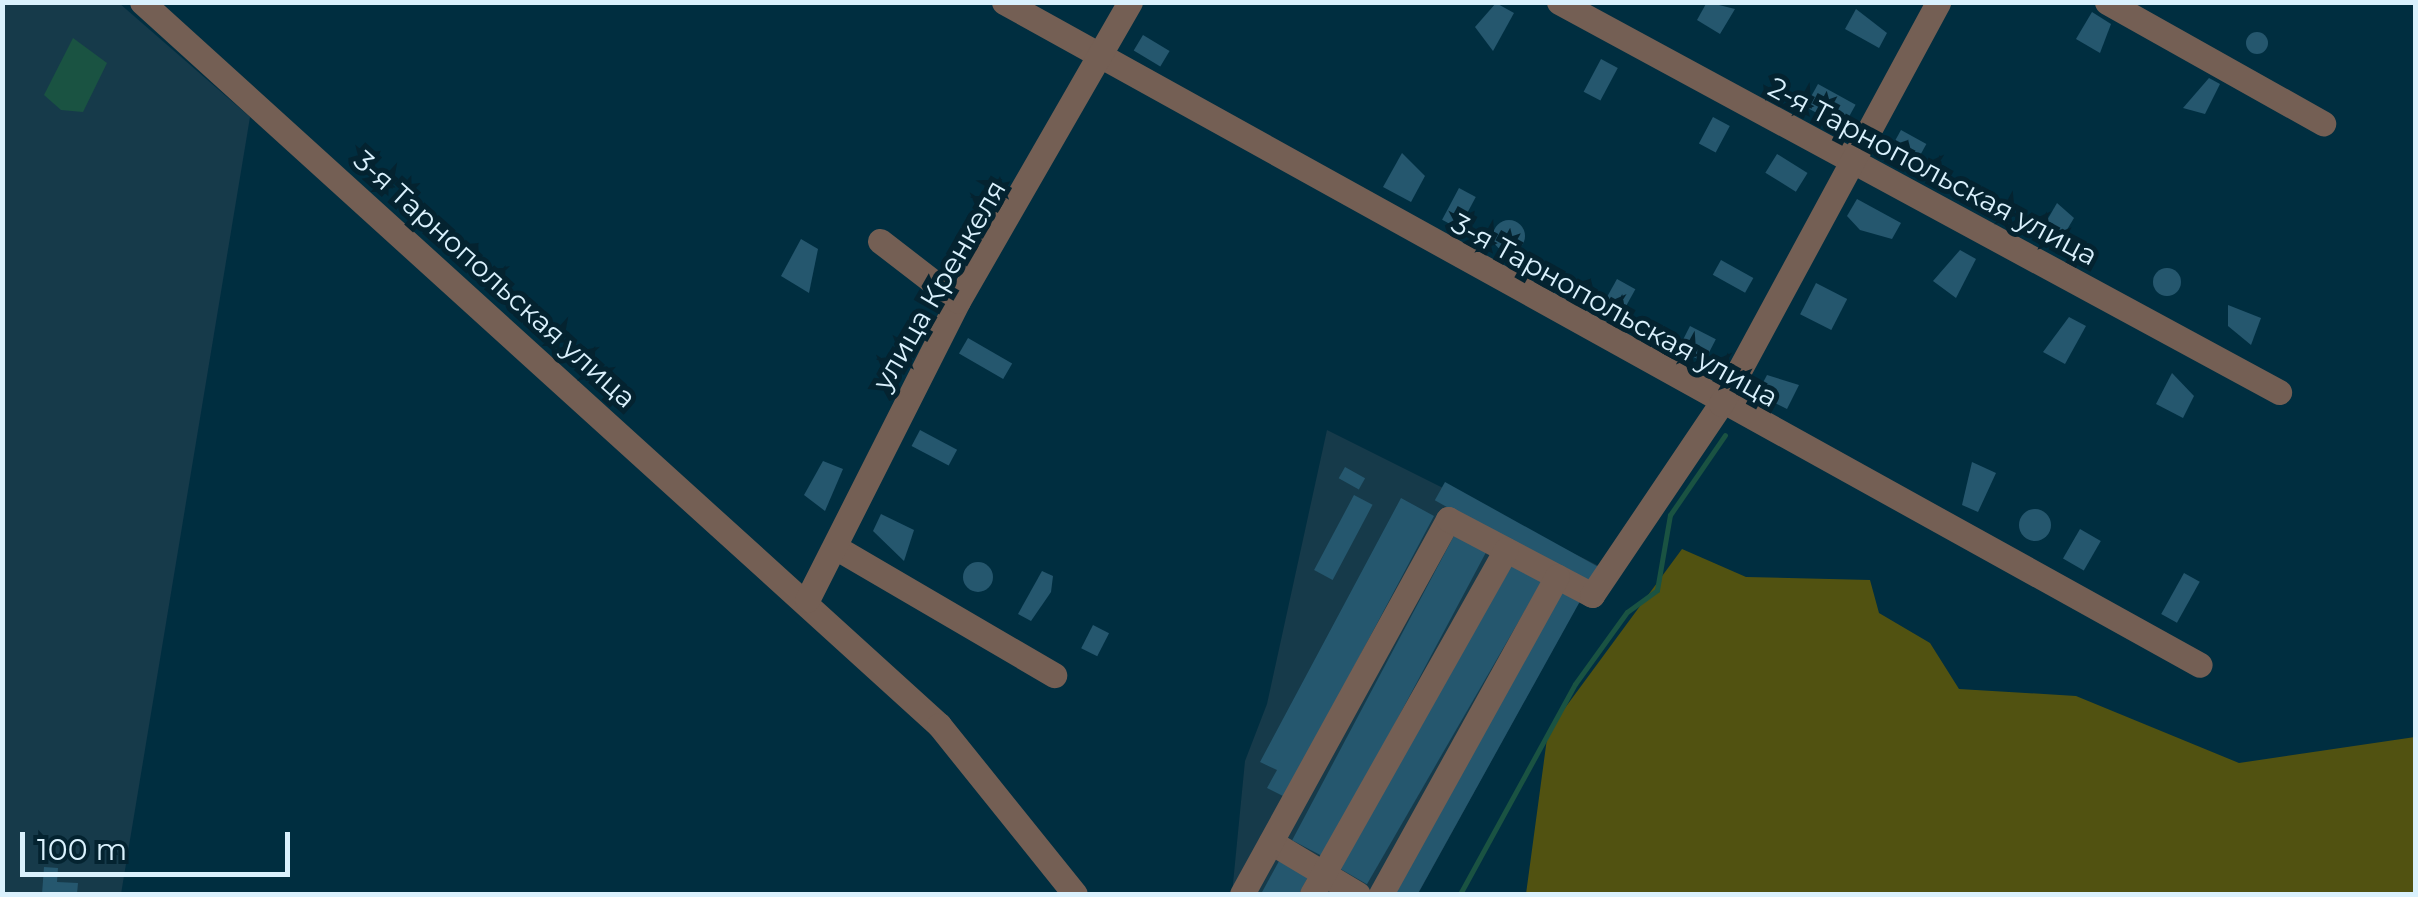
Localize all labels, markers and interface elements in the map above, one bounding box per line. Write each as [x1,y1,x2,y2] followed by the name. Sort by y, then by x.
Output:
[1763,70,2103,272] street label: 2-я Тарнопольская улица
[347,143,643,415] street label: 3-я Тарнопольская улица
[865,174,1013,396] street label: улица Кренкеля
[1446,206,1784,414] street label: 3-я Тарнопольская улица
[25,812,295,874] scale bar
[37,831,127,868] text: 100 m

